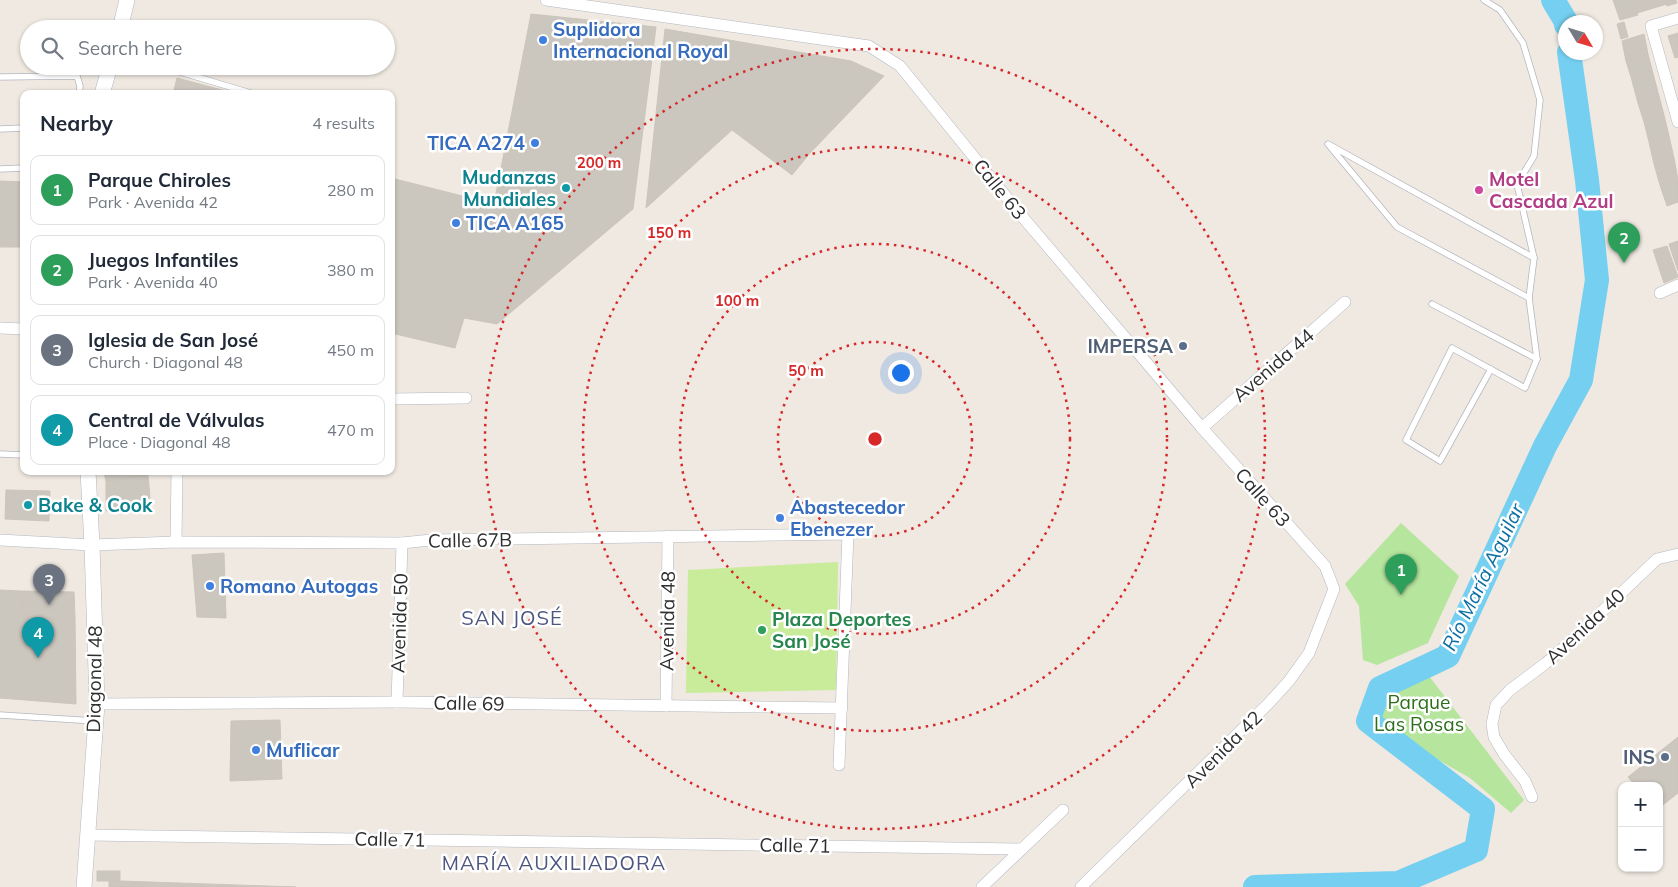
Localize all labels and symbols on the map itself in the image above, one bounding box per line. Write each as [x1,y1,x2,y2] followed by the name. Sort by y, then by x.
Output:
[1558,15,1603,60] north arrow
[553,17,728,63] place label: Suplidora Internacional Royal
[537,34,549,46] marker: Suplidora Internacional Royal
[427,131,526,155] place label: TICA A274
[529,137,541,149] marker: TICA A274
[577,153,621,172] text: 200 m
[968,154,1032,224] street label: Calle 63
[462,165,556,211] place label: Mudanzas Mundiales
[1489,167,1614,213] place label: Motel Cascada Azul
[560,182,572,194] marker: Mudanzas Mundiales
[1473,184,1485,196] marker: Motel Cascada Azul
[466,211,564,235] place label: TICA A165
[450,217,462,229] marker: TICA A165
[1608,222,1640,263] pin: 2
[647,223,691,242] text: 150 m
[715,291,759,310] text: 100 m
[1227,323,1319,407] street label: Avenida 44
[1087,334,1174,358] place label: IMPERSA
[1177,340,1189,352] marker: IMPERSA
[888,360,914,386] your location
[788,361,824,380] text: 50 m
[866,430,884,448] centre of rings
[1230,463,1296,531] street label: Calle 63
[38,493,153,517] place label: Bake & Cook
[790,495,906,541] place label: Abastecedor Ebenezer
[1436,498,1529,654] water label: Río María Aguilar
[22,499,34,511] marker: Bake & Cook
[774,512,786,524] marker: Abastecedor Ebenezer
[428,527,512,553] street label: Calle 67B
[1385,554,1417,595] pin: 1
[33,564,65,605] pin: 3
[654,571,680,671] street label: Avenida 48
[385,573,413,673] street label: Avenida 50
[220,574,378,598] place label: Romano Autogas
[204,580,216,592] marker: Romano Autogas
[1540,583,1630,669] street label: Avenida 40
[461,605,563,630] district label: SAN JOSÉ
[772,607,911,653] place label: Plaza Deportes San José
[22,617,54,658] pin: 4
[756,624,768,636] marker: Plaza Deportes San José
[81,625,107,733] street label: Diagonal 48
[433,690,505,716] street label: Calle 69
[1374,690,1464,736] park label: Parque Las Rosas
[1179,705,1267,793] street label: Avenida 42
[266,738,340,762] place label: Muflicar
[250,744,262,756] marker: Muflicar
[1623,745,1655,769] place label: INS
[1659,751,1671,763] marker: INS
[354,826,426,852] street label: Calle 71
[759,832,831,858] street label: Calle 71
[442,850,666,875] district label: MARÍA AUXILIADORA

